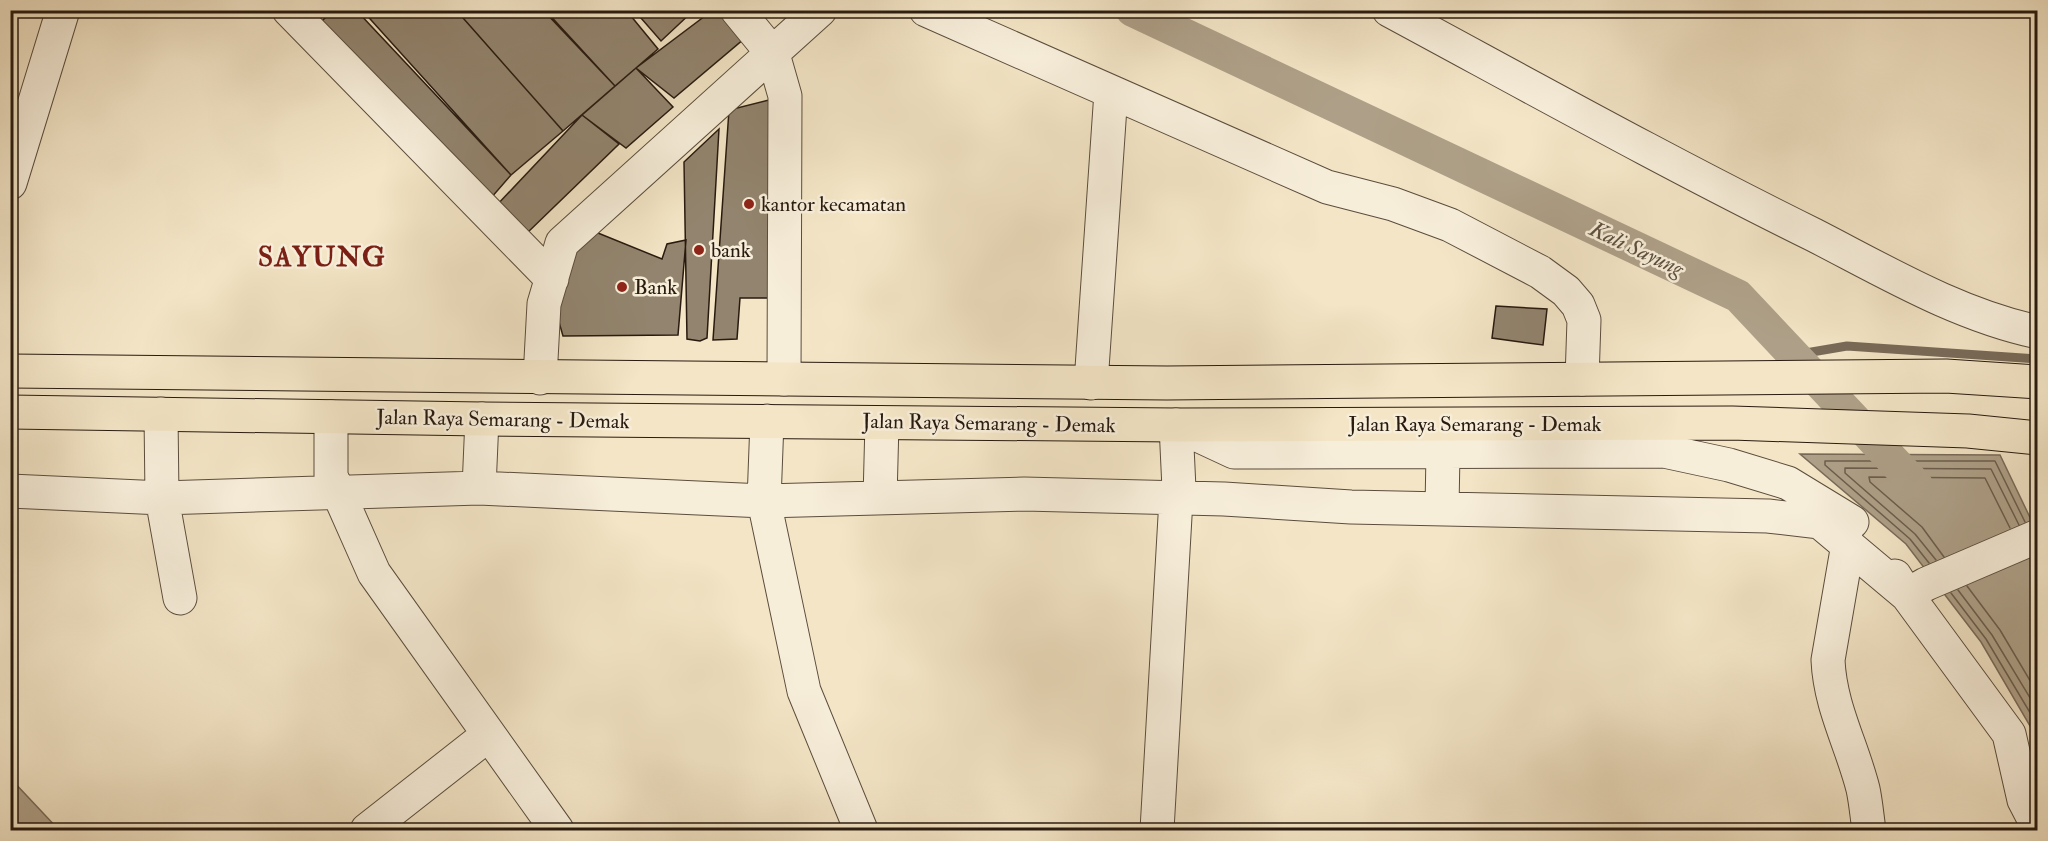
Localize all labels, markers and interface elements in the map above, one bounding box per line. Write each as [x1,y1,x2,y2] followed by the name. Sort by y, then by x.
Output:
[761,191,906,218] place label: kantor kecamatan
[742,197,756,211] marker: kantor kecamatan
[1584,215,1689,283] water label: Kali Sayung
[711,237,751,264] place label: bank
[258,241,386,274] district label: SAYUNG
[692,243,706,257] marker: bank
[634,274,677,301] place label: Bank
[615,280,629,294] marker: Bank
[375,404,630,435] street label: Jalan Raya Semarang - Demak
[861,408,1116,439] street label: Jalan Raya Semarang - Demak
[1347,411,1602,438] street label: Jalan Raya Semarang - Demak

